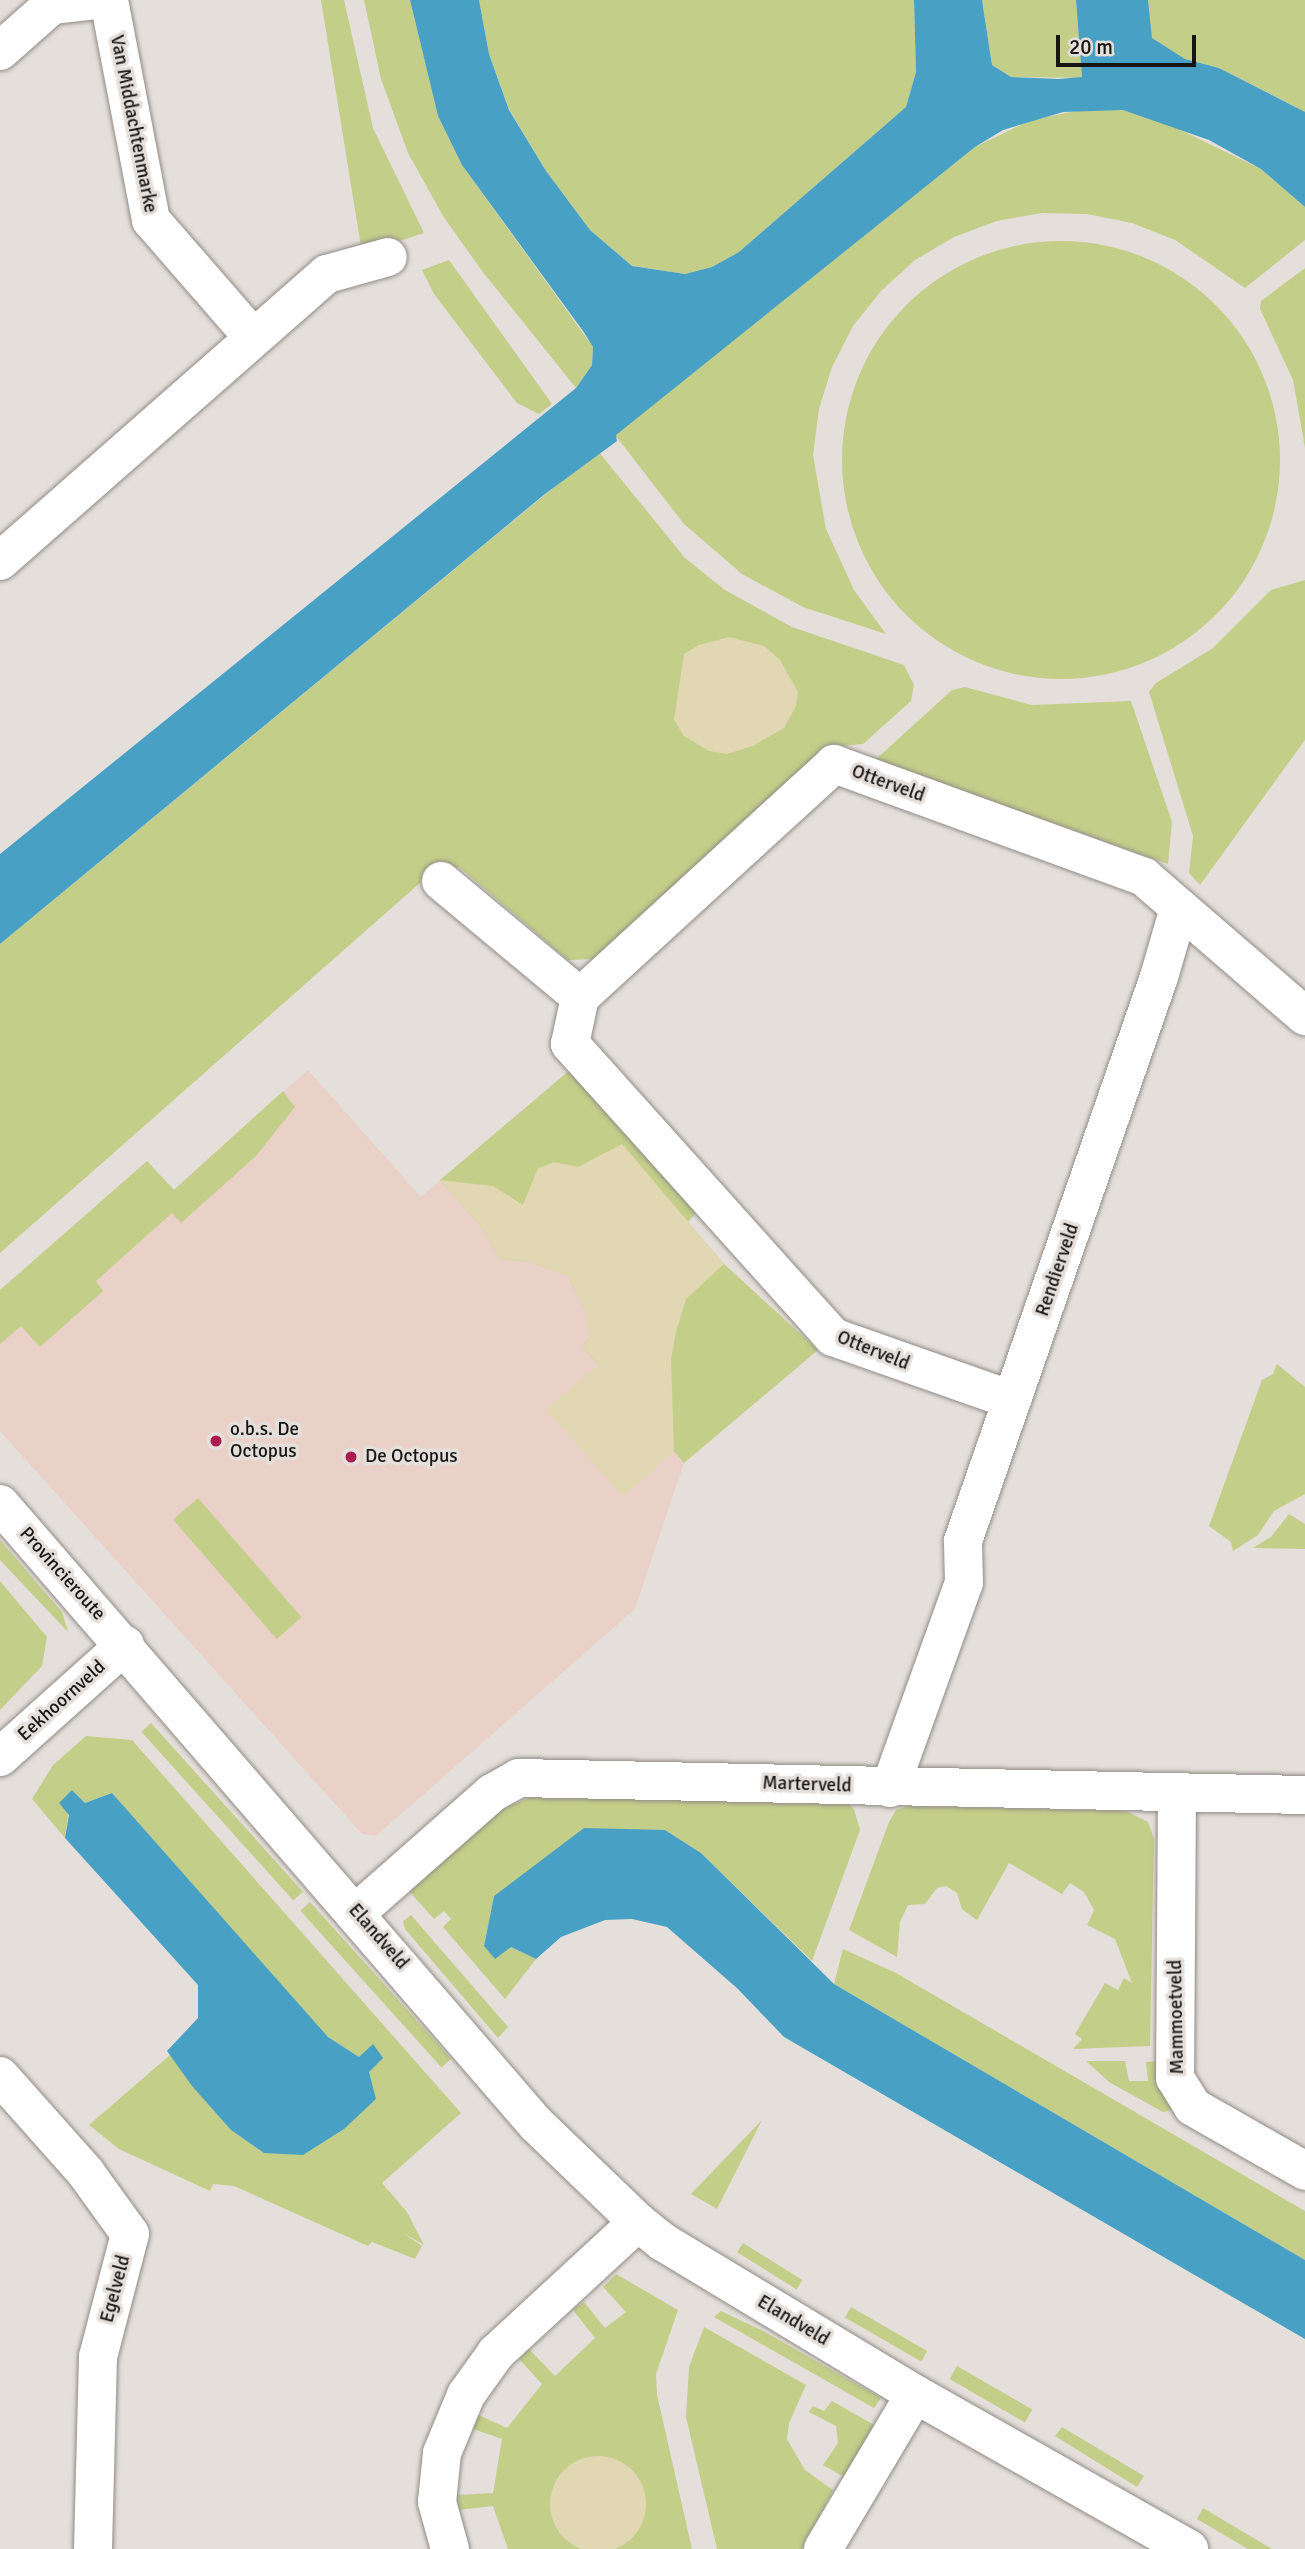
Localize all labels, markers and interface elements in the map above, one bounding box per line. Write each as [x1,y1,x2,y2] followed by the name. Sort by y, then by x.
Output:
[1060,21,1200,65] scale bar
[105,33,161,215] street label: Van Middachtenmarke
[1069,34,1113,60] text: 20 m
[848,760,928,808] street label: Otterveld
[1031,1221,1085,1319] street label: Rendierveld
[833,1326,913,1376] street label: Otterveld
[230,1419,299,1463] place label: o.b.s. De Octopus
[208,1433,224,1449] marker: o.b.s. De Octopus
[365,1446,458,1468] place label: De Octopus
[343,1449,359,1465] marker: De Octopus
[14,1523,110,1625] street label: Provincieroute
[13,1656,111,1746] street label: Eekhoornveld
[762,1772,852,1798] street label: Marterveld
[343,1899,413,1975] street label: Elandveld
[1165,1959,1189,2075] street label: Mammoetveld
[96,2253,136,2325] street label: Egelveld
[753,2291,833,2351] street label: Elandveld

